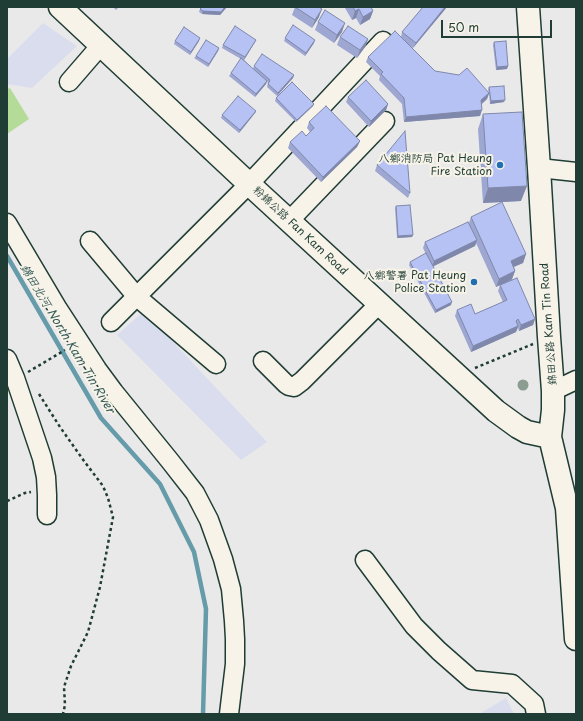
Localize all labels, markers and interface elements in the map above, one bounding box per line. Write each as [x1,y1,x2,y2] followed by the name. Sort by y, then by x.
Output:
[443,12,554,38] scale bar
[448,18,479,36] text: 50 m
[379,152,492,178] place label: 八鄉消防局 Pat Heung Fire Station
[495,160,505,170] marker: 八鄉消防局 Pat Heung Fire Station
[250,184,350,278] street label: 粉錦公路 Fan Kam Road
[17,262,117,416] water label: 錦田北河 North Kam Tin River
[538,262,560,386] street label: 錦田公路 Kam Tin Road
[364,269,466,295] place label: 八鄉警署 Pat Heung Police Station
[469,277,479,287] marker: 八鄉警署 Pat Heung Police Station

